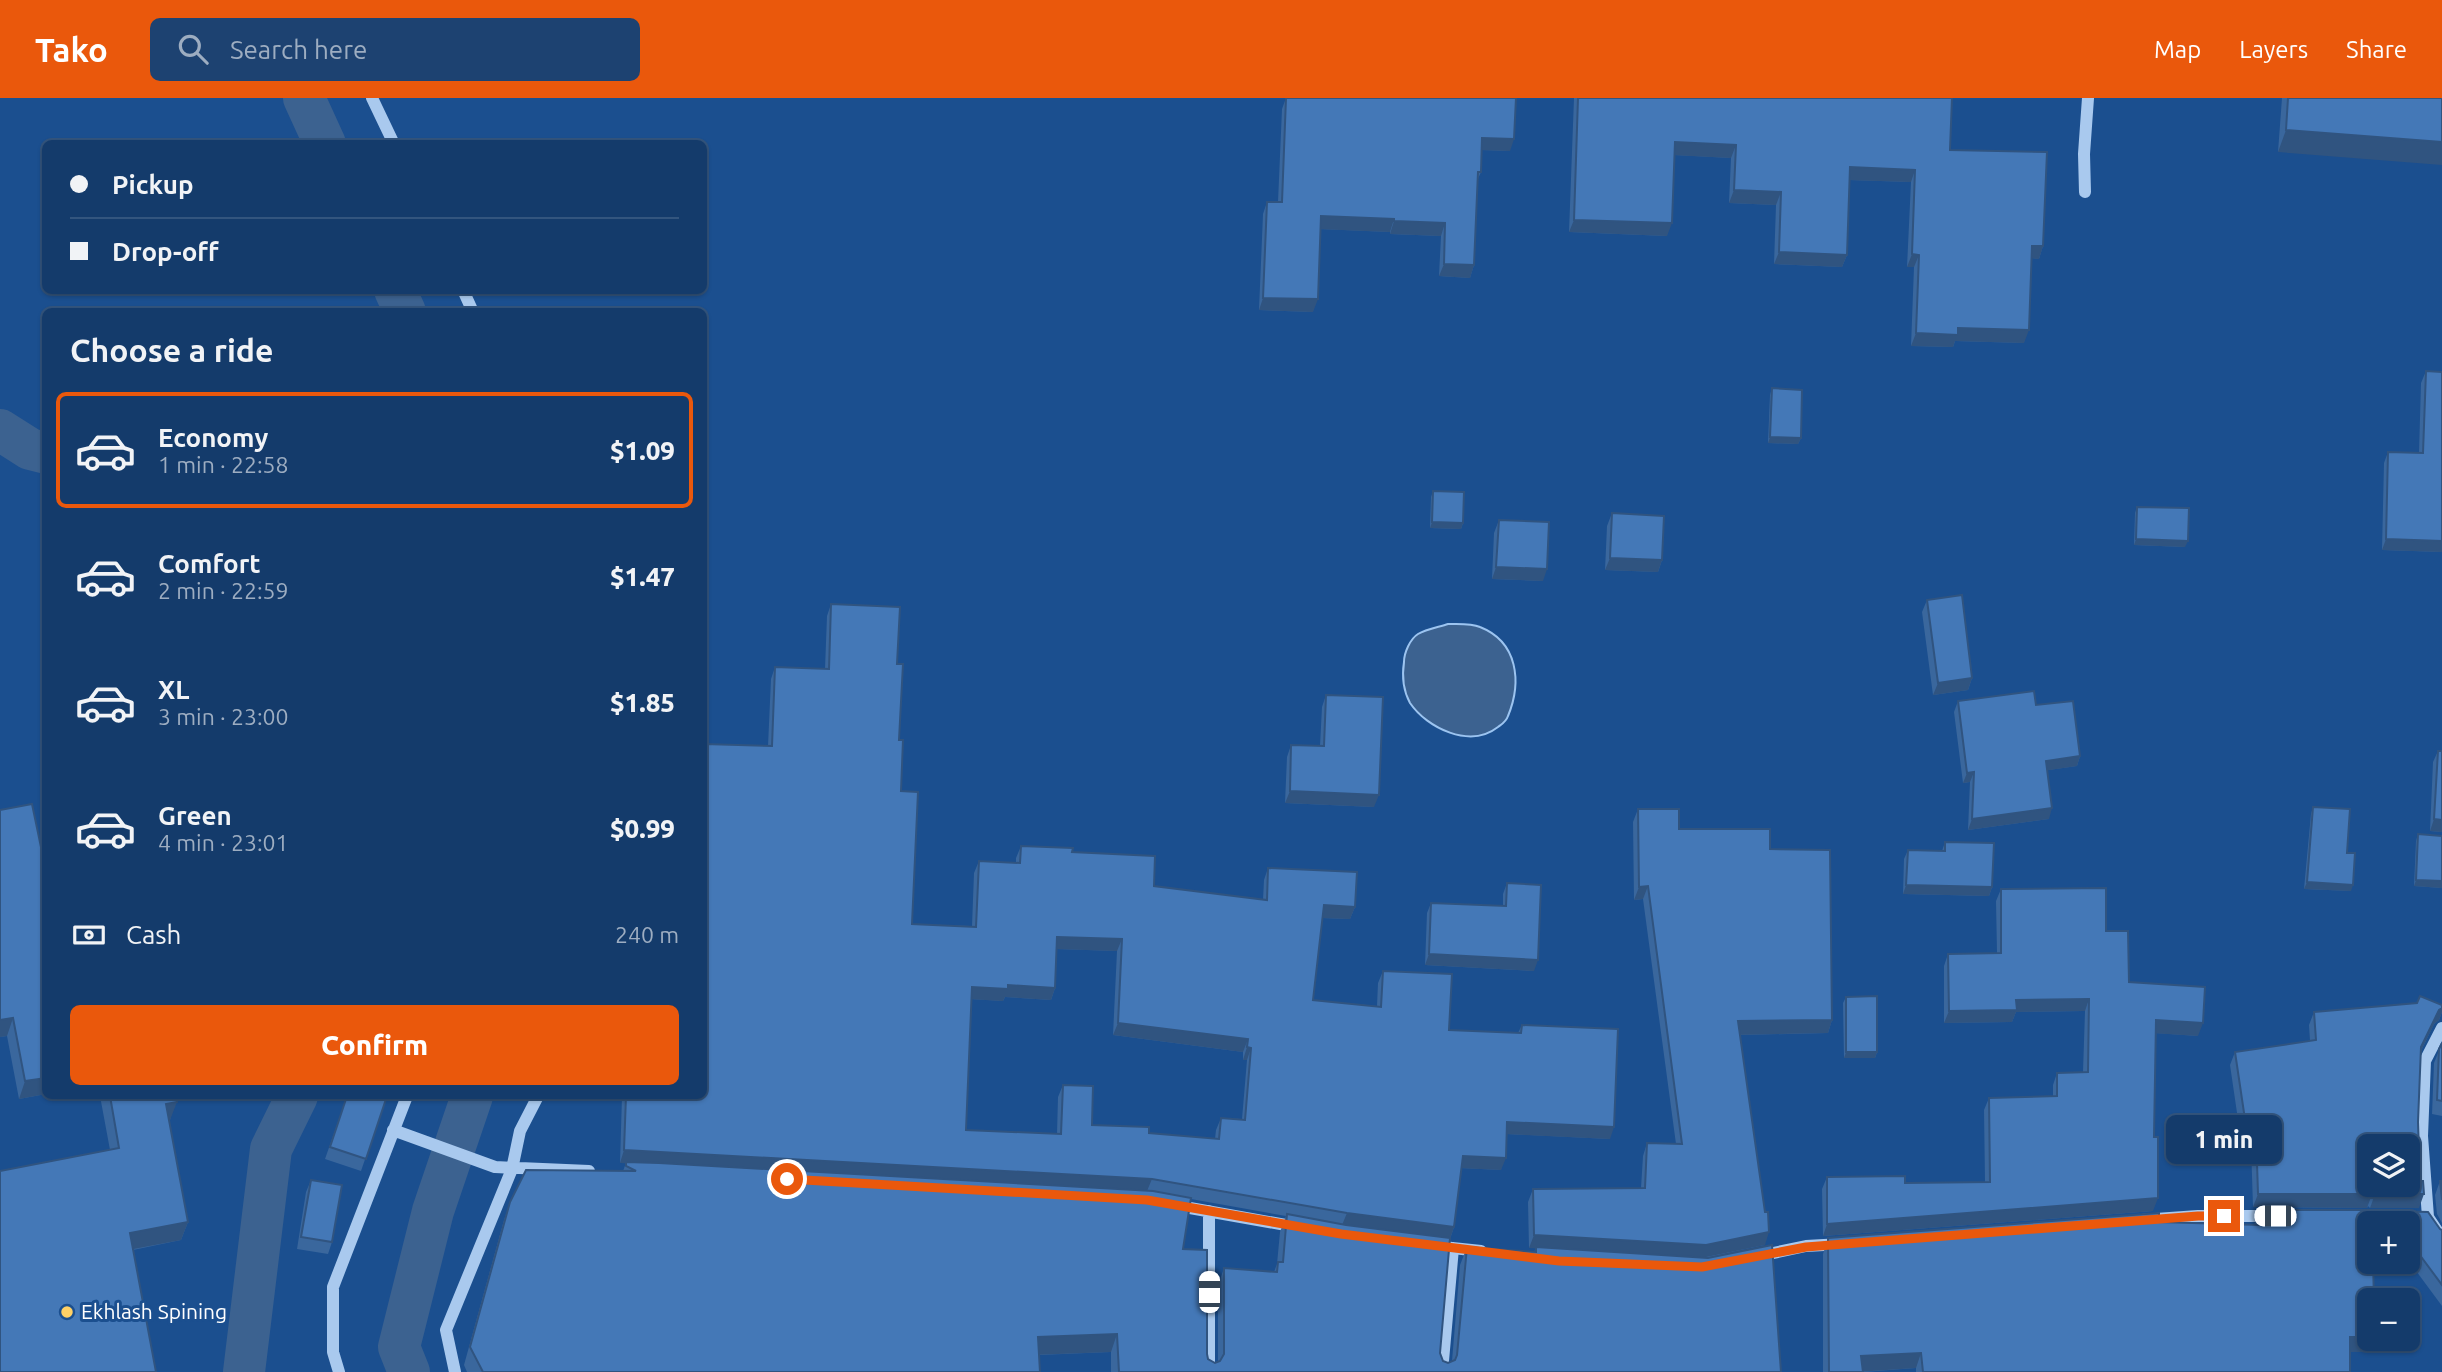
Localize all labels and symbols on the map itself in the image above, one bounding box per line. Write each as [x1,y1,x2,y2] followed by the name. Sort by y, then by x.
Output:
[2166,1114,2282,1164] callout: 1 min
[771,1163,803,1195] route start
[2208,1200,2240,1232] route end
[2255,1206,2297,1227] car
[1199,1271,1220,1313] car
[81,1299,227,1323] place label: Ekhlash Spining
[59,1304,75,1320] marker: Ekhlash Spining

